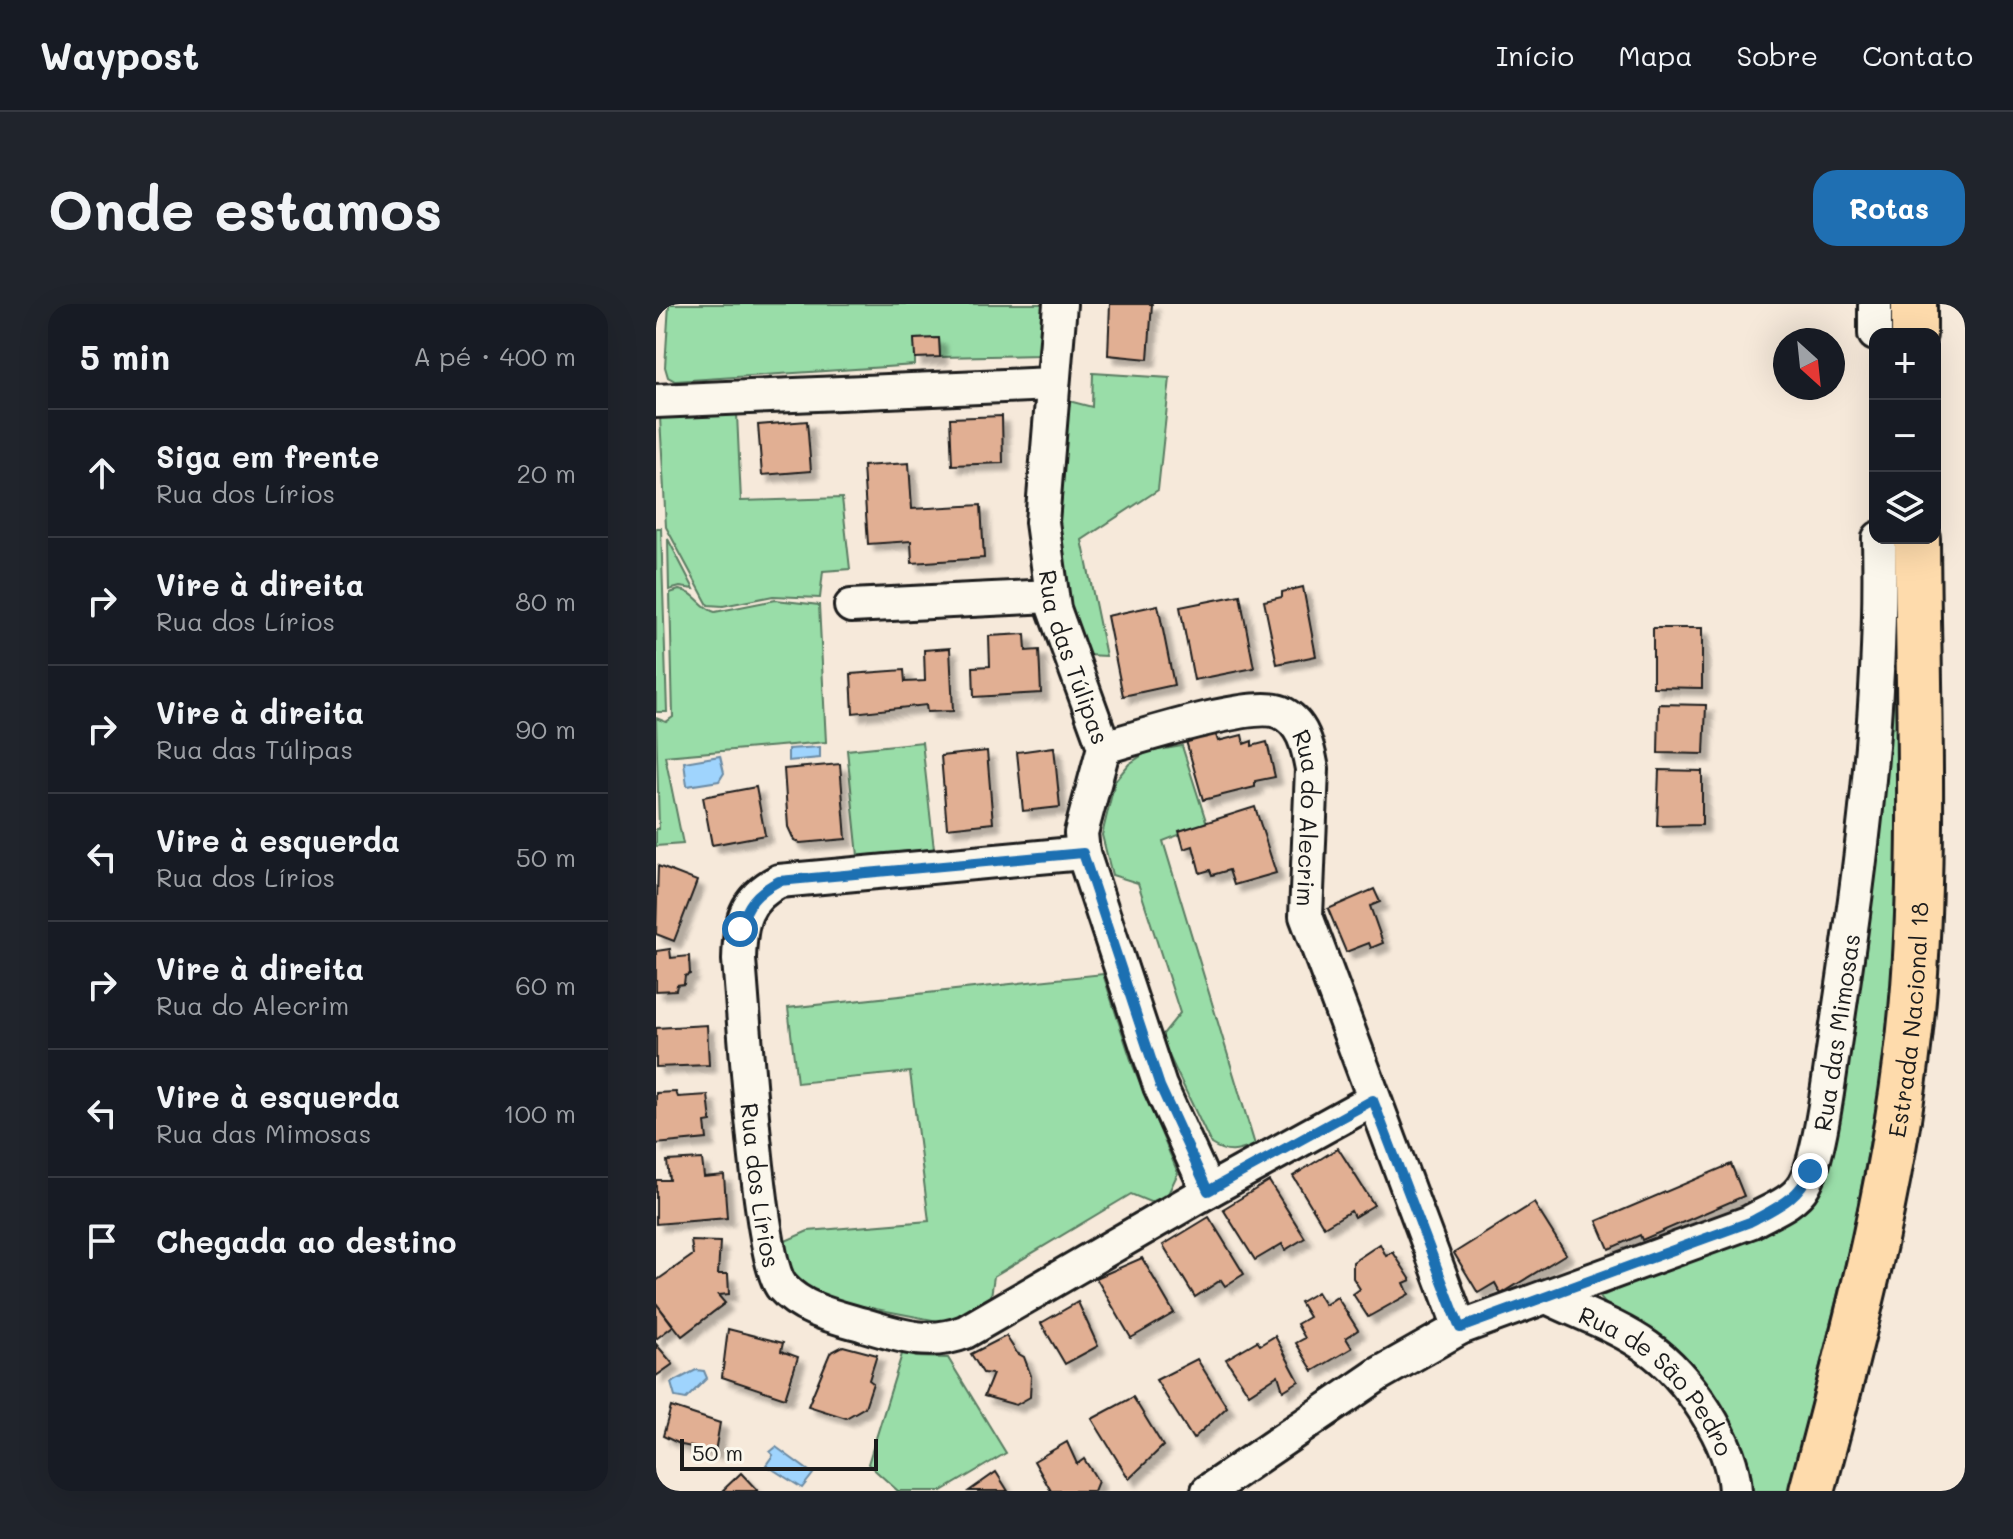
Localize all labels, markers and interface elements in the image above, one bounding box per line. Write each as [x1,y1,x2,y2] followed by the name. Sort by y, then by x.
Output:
[40,30,199,80] text: Waypost
[1496,37,1574,73] text: Início
[1618,37,1693,73] text: Mapa
[1737,37,1818,73] text: Sobre
[1862,37,1973,73] text: Contato
[1813,170,1965,246] button: Rotas
[48,172,442,245] text: Onde estamos
[1773,328,1845,400] north arrow
[1869,328,1941,544] map controls
[1869,328,1941,400] button: +
[80,334,170,379] text: 5 min
[413,339,576,373] text: A pé · 400 m
[1869,400,1941,472] button: −
[156,436,379,476] text: Siga em frente
[80,451,124,495] icon: ahead
[516,456,576,490] text: 20 m
[1869,472,1941,544] button: layers
[156,476,335,510] text: Rua dos Lírios
[156,564,364,604] text: Vire à direita
[1033,568,1117,748] street label: Rua das Túlipas
[80,579,124,623] icon: right
[515,584,576,618] text: 80 m
[156,604,335,638] text: Rua dos Lírios
[156,692,364,732] text: Vire à direita
[80,707,124,751] icon: right
[516,712,576,746] text: 90 m
[1286,724,1328,908] street label: Rua do Alecrim
[156,732,353,766] text: Rua das Túlipas
[156,820,400,860] text: Vire à esquerda
[80,835,124,879] icon: left
[516,840,576,874] text: 50 m
[156,860,335,894] text: Rua dos Lírios
[1880,901,1934,1140] street label: Estrada Nacional 18
[722,911,758,947] route start
[1805,932,1866,1133] street label: Rua das Mimosas
[156,948,364,988] text: Vire à direita
[80,963,124,1007] icon: right
[515,968,576,1002] text: 60 m
[156,988,349,1022] text: Rua do Alecrim
[156,1076,400,1116] text: Vire à esquerda
[80,1091,124,1135] icon: left
[503,1096,576,1130] text: 100 m
[735,1101,788,1271] street label: Rua dos Lírios
[156,1116,371,1150] text: Rua das Mimosas
[1792,1153,1828,1189] route end
[80,1219,124,1263] icon: arrive
[156,1221,456,1261] text: Chegada ao destino
[1574,1298,1741,1460] street label: Rua de São Pedro
[680,1435,878,1471] scale bar
[692,1438,743,1467] text: 50 m

